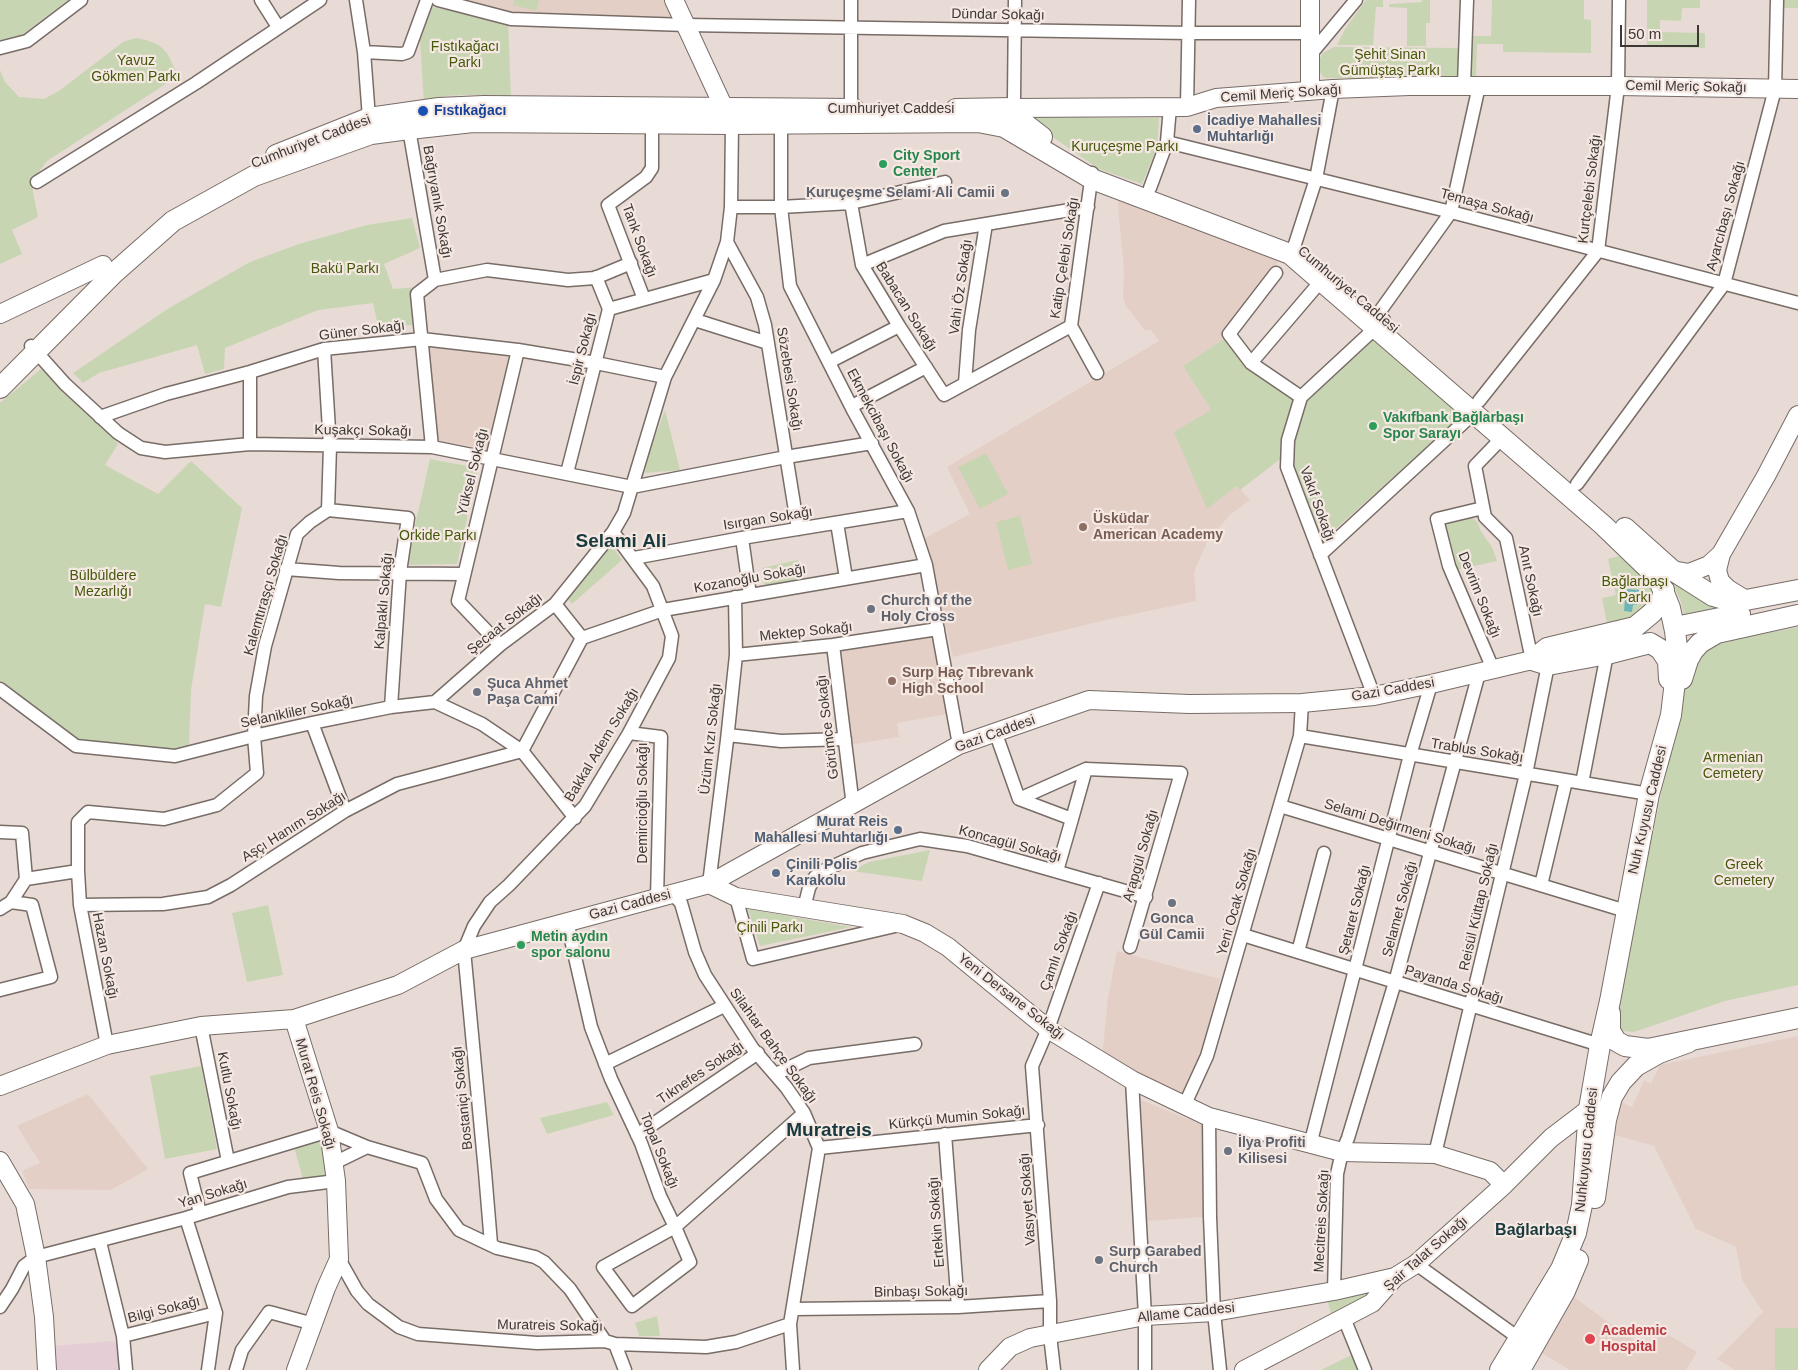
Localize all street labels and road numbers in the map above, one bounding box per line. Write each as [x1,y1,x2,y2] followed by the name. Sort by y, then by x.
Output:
[951,6,1045,24] street label: Dündar Sokağı
[1625,78,1747,96] street label: Cemil Meriç Sokağı
[1220,81,1342,107] street label: Cemil Meriç Sokağı
[828,101,954,117] street label: Cumhuriyet Caddesi
[249,111,373,173] street label: Cumhuriyet Caddesi
[1575,134,1605,244] street label: Kurtçelebi Sokağı
[419,144,455,260] street label: Bağrıyanık Sokağı
[1703,159,1749,273] street label: Ayarcıbaşı Sokağı
[1438,185,1536,227] street label: Temaşa Sokağı
[1047,196,1083,320] street label: Katip Çelebi Sokağı
[618,202,660,280] street label: Tank Sokağı
[946,238,976,336] street label: Vahi Öz Sokağı
[1294,243,1402,337] street label: Cumhuriyet Caddesi
[872,259,940,355] street label: Babacan Sokağı
[566,311,600,387] street label: İspir Sokağı
[318,317,406,345] street label: Güner Sokağı
[772,326,806,432] street label: Sözebesi Sokağı
[843,366,917,486] street label: Ekmekcibaşı Sokağı
[314,422,412,440] street label: Kuşakçı Sokağı
[454,427,492,517] street label: Yüksel Sokağı
[1296,464,1338,544] street label: Vakıf Sokağı
[722,504,814,534] street label: Isırgan Sokağı
[241,532,291,658] street label: Kalemtıraşçı Sokağı
[1514,544,1546,618] street label: Anıt Sokağı
[1454,549,1504,641] street label: Devrim Sokağı
[371,552,397,650] street label: Kalpaklı Sokağı
[693,561,807,597] street label: Kozanoğlu Sokağı
[464,589,546,659] street label: Şecaat Sokağı
[759,619,853,645] street label: Mektep Sokağı
[813,674,843,780] street label: Görümce Sokağı
[1350,674,1436,706] street label: Gazi Caddesi
[697,682,725,796] street label: Üzüm Kızı Sokağı
[561,685,643,805] street label: Bakkal Adem Sokağı
[239,692,355,732] street label: Selanikliler Sokağı
[953,712,1037,756] street label: Gazi Caddesi
[1429,735,1525,767] street label: Trablus Sokağı
[635,742,651,864] street label: Demircioğlu Sokağı
[1625,744,1671,876] street label: Nuh Kuyusu Caddesi
[239,788,349,866] street label: Aşçı Hanım Sokağı
[1322,796,1478,858] street label: Selami Değirmeni Sokağı
[1120,808,1162,904] street label: Arapgül Sokağı
[957,822,1063,866] street label: Koncagül Sokağı
[1456,841,1502,973] street label: Reisül Küttap Sokağı
[1214,846,1260,958] street label: Yeni Ocak Sokağı
[1379,859,1421,959] street label: Selamet Sokağı
[1336,863,1374,957] street label: Şetaret Sokağı
[587,886,673,924] street label: Gazi Caddesi
[1037,909,1081,993] street label: Çamlı Sokağı
[88,911,122,1001] street label: Hazan Sokağı
[954,950,1068,1044] street label: Yeni Dersane Sokağı
[1402,962,1506,1008] street label: Payanda Sokağı
[725,985,821,1107] street label: Silahtar Bahçe Sokağı
[291,1036,339,1152] street label: Murat Reis Sokağı
[654,1038,748,1108] street label: Tıknefes Sokağı
[449,1045,477,1151] street label: Bostaniçi Sokağı
[213,1050,245,1132] street label: Kutlu Sokağı
[1572,1087,1602,1213] street label: Nuhkuyusu Caddesi
[888,1102,1026,1134] street label: Kürkçü Mumin Sokağı
[636,1110,682,1192] street label: Topal Sokağı
[1016,1152,1040,1246] street label: Vasıyet Sokağı
[1311,1169,1333,1273] street label: Mecitreis Sokağı
[176,1176,250,1212] street label: Yan Sokağı
[925,1176,949,1268] street label: Ertekin Sokağı
[1381,1213,1471,1295] street label: Şair Talat Sokağı
[874,1283,968,1301] street label: Binbaşı Sokağı
[126,1293,202,1327] street label: Bilgi Sokağı
[1136,1300,1236,1326] street label: Allame Caddesi
[497,1317,603,1335] street label: Muratreis Sokağı

